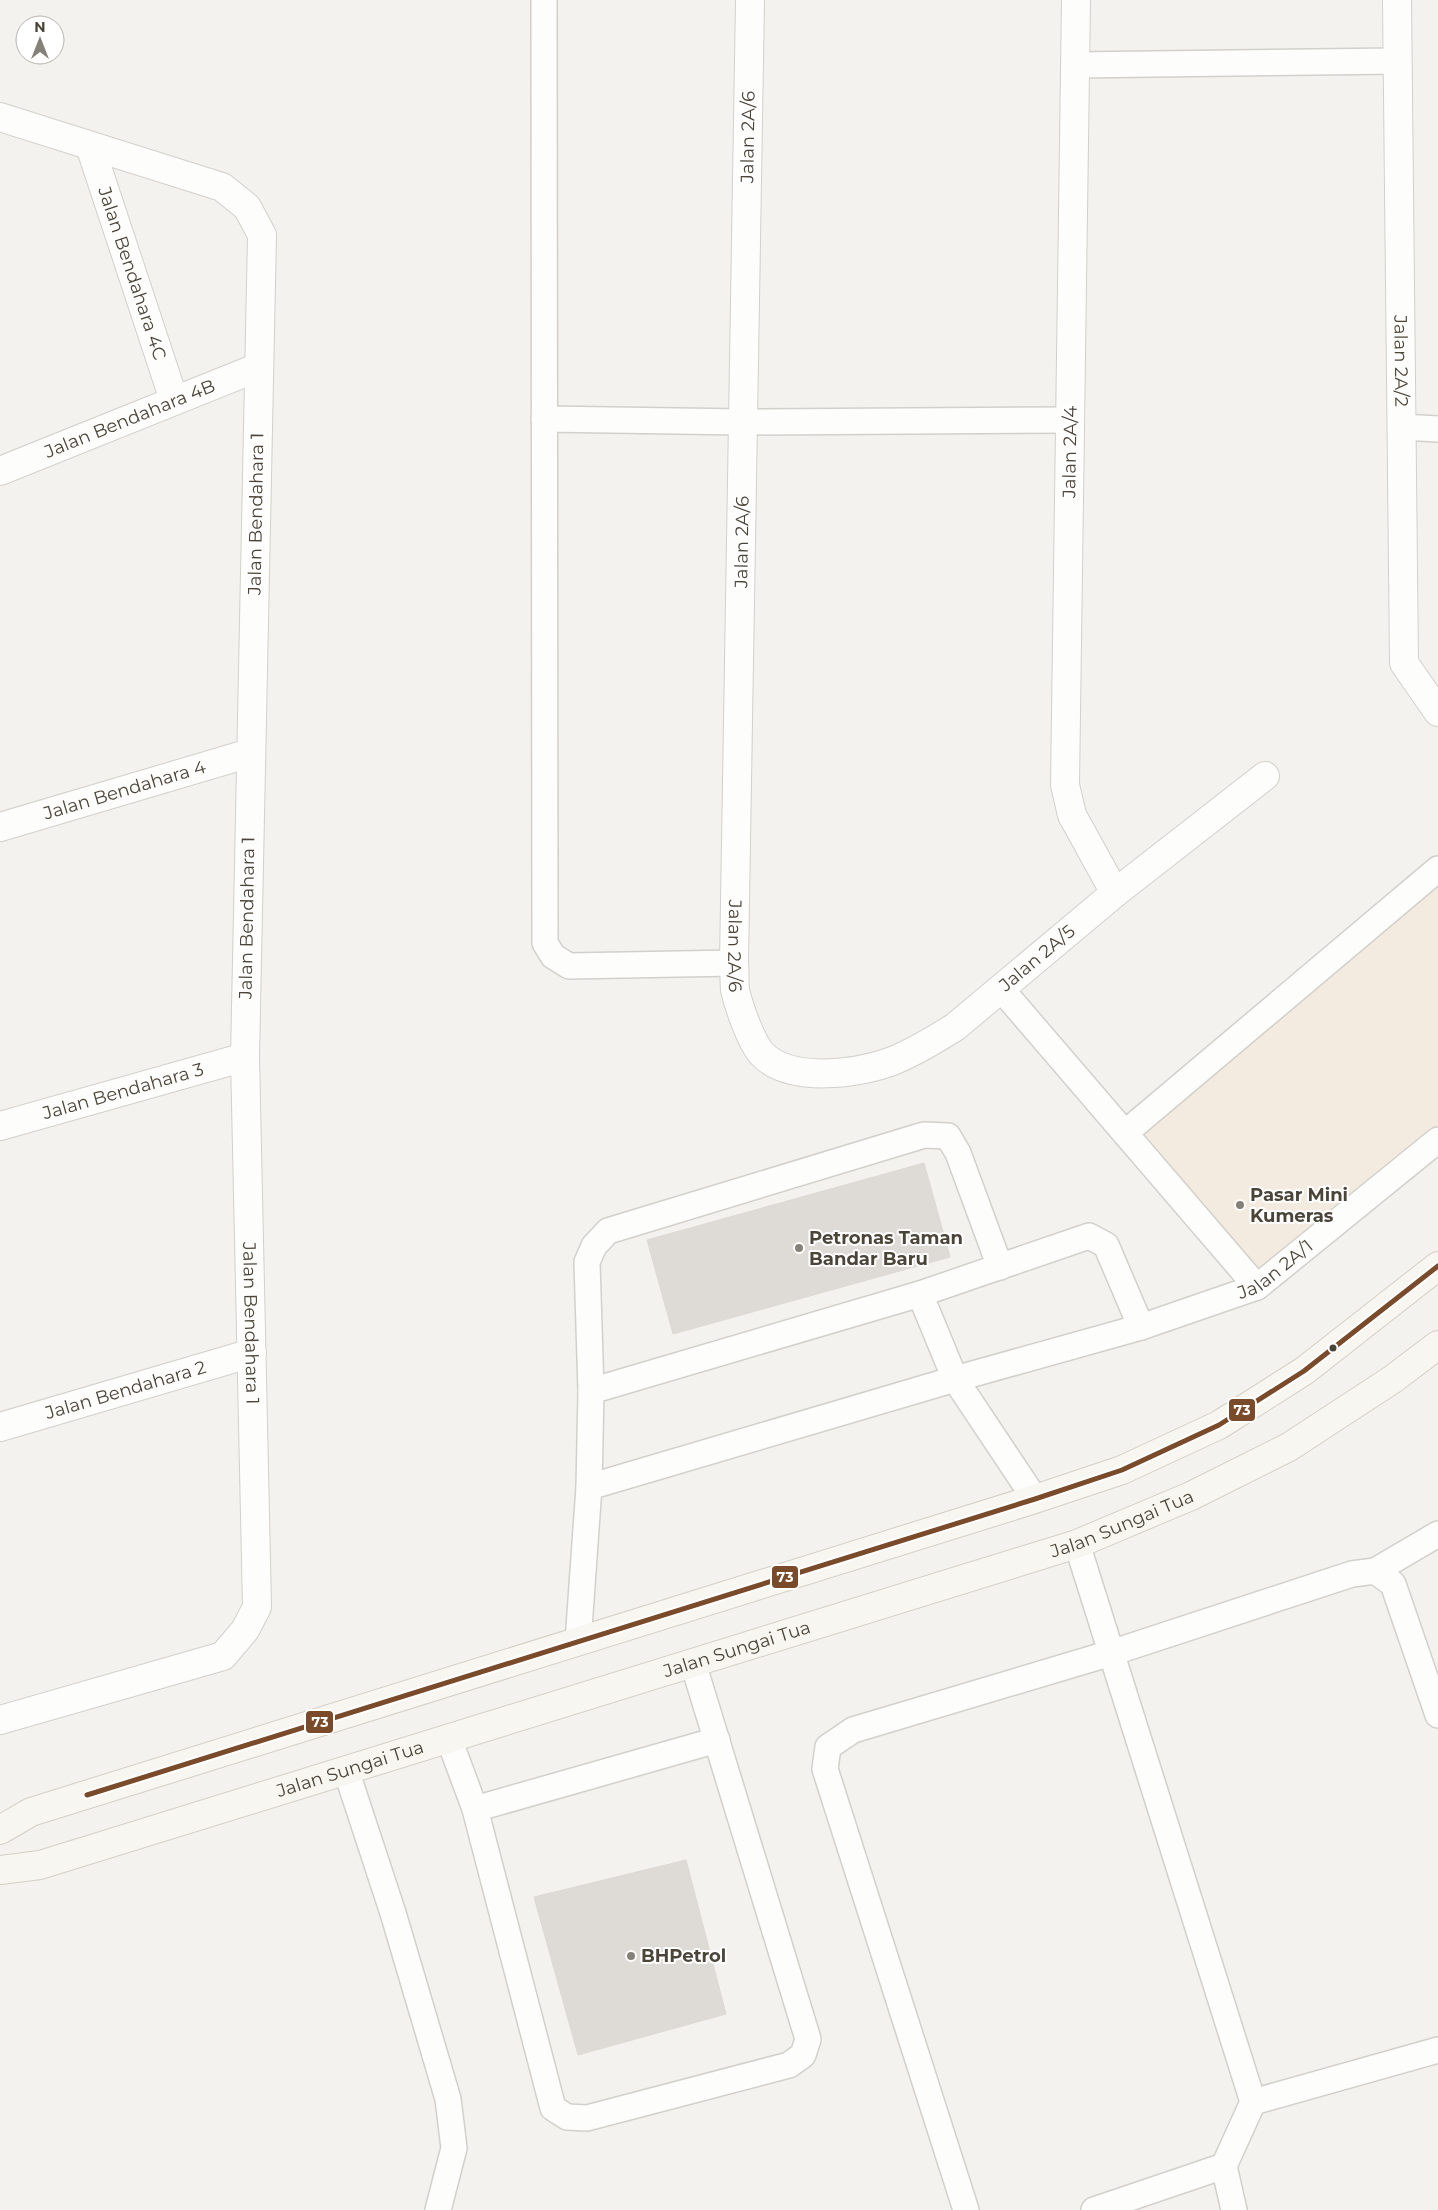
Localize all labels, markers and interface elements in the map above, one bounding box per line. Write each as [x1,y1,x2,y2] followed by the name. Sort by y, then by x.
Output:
[15,15,65,65] north arrow
[34,18,46,36] text: N
[736,91,760,184] street label: Jalan 2A/6
[93,183,171,363] street label: Jalan Bendahara 4C
[1389,314,1412,407] street label: Jalan 2A/2
[41,375,218,463] street label: Jalan Bendahara 4B
[1058,406,1082,499] street label: Jalan 2A/4
[244,433,268,596] street label: Jalan Bendahara 1
[730,496,754,589] street label: Jalan 2A/6
[40,756,208,825] street label: Jalan Bendahara 4
[235,837,259,1000] street label: Jalan Bendahara 1
[723,899,746,993] street label: Jalan 2A/6
[994,920,1079,997] street label: Jalan 2A/5
[39,1058,206,1125] street label: Jalan Bendahara 3
[1250,1184,1348,1227] place label: Pasar Mini Kumeras
[1234,1199,1246,1211] marker: Pasar Mini Kumeras
[809,1227,963,1270] place label: Petronas Taman Bandar Baru
[1234,1235,1317,1304] street label: Jalan 2A/1
[238,1241,264,1405] street label: Jalan Bendahara 1
[793,1242,805,1254] marker: Petronas Taman Bandar Baru
[1328,1343,1338,1353] unlabelled marker
[42,1356,209,1424] street label: Jalan Bendahara 2
[1228,1398,1256,1422] line badge: 73
[1234,1401,1250,1419] text: 73
[1047,1485,1197,1563] street label: Jalan Sungai Tua
[771,1565,799,1589] line badge: 73
[777,1568,793,1586] text: 73
[660,1616,813,1683] street label: Jalan Sungai Tua
[305,1710,334,1734] line badge: 73
[312,1713,328,1731] text: 73
[273,1736,426,1802] street label: Jalan Sungai Tua
[641,1945,726,1967] place label: BHPetrol
[625,1950,637,1962] marker: BHPetrol

